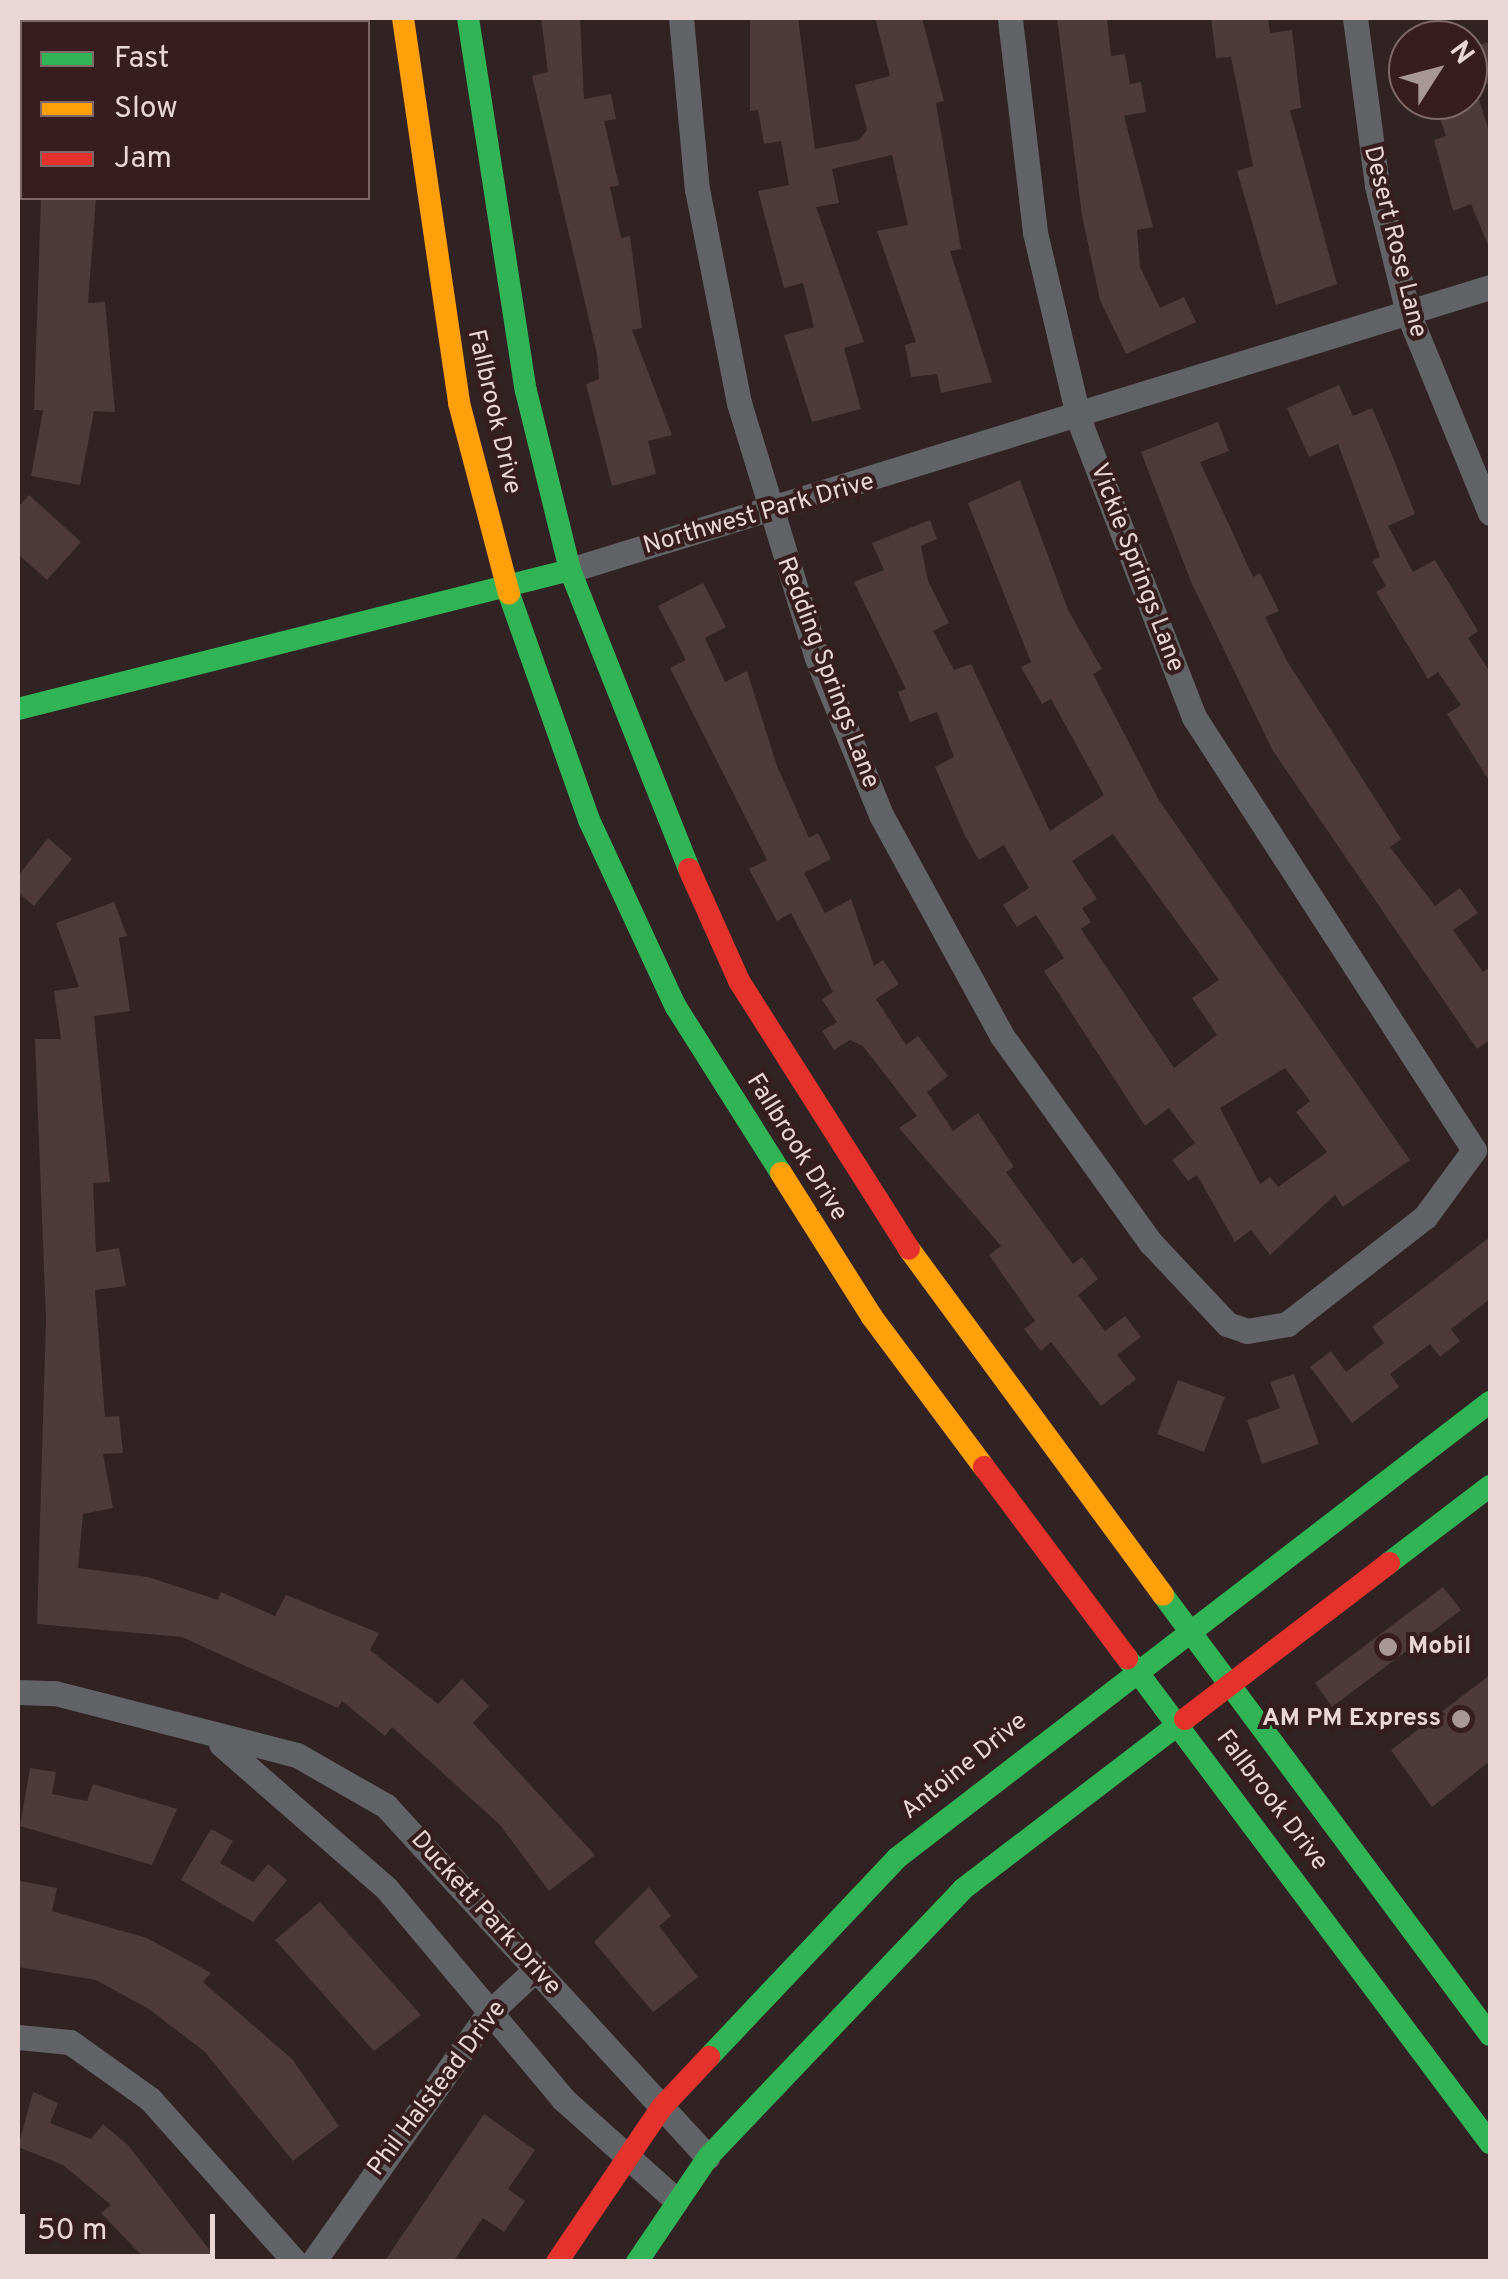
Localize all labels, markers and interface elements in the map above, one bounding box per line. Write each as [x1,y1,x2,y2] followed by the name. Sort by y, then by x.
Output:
[20,20,370,200] legend
[1388,20,1488,120] north arrow
[1440,35,1481,72] text: N
[114,41,169,78] text: Fast
[114,91,178,128] text: Slow
[114,141,172,178] text: Jam
[1356,143,1432,341] street label: Desert Rose Lane
[459,327,527,497] street label: Fallbrook Drive
[1082,460,1190,676] street label: Vickie Springs Lane
[640,468,878,562] street label: Northwest Park Drive
[769,553,885,793] street label: Redding Springs Lane
[739,1069,853,1227] street label: Fallbrook Drive
[1408,1632,1471,1662] place label: Mobil
[1377,1636,1399,1658] marker: Mobil
[1262,1704,1441,1734] place label: AM PM Express
[896,1707,1034,1827] street label: Antoine Drive
[1450,1708,1472,1730] marker: AM PM Express
[1208,1725,1334,1877] street label: Fallbrook Drive
[403,1826,567,2002] street label: Duckett Park Drive
[362,1995,514,2183] street label: Phil Halstead Drive
[25,2194,220,2256] scale bar
[37,2213,107,2250] text: 50 m

